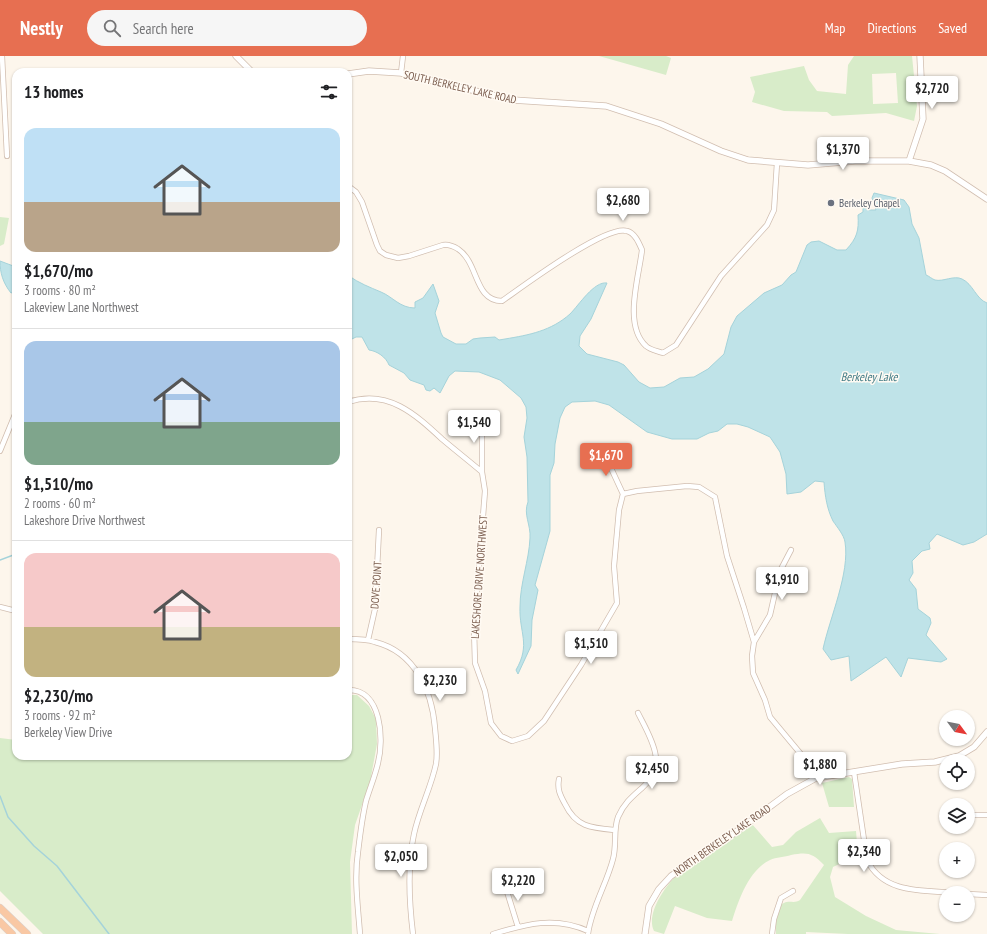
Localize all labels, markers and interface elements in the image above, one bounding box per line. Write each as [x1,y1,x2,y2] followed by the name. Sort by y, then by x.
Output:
[87,10,367,46] search box
[20,16,63,40] text: Nestly
[101,17,123,39] icon: search
[133,19,194,38] text: Search here
[825,19,845,37] text: Map
[867,19,916,37] text: Directions
[938,19,967,37] text: Saved
[402,67,518,107] street label: SOUTH BERKELEY LAKE ROAD
[899,76,965,110] pin: $2,720
[915,80,949,97] text: $2,720
[24,81,83,103] text: 13 homes
[318,81,340,103] icon: filters
[810,137,876,171] pin: $1,370
[826,141,860,158] text: $1,370
[146,154,218,226] icon: home
[590,188,656,222] pin: $2,680
[606,192,640,209] text: $2,680
[839,196,900,210] place label: Berkeley Chapel
[826,198,836,208] marker: Berkeley Chapel
[24,260,93,282] text: $1,670/mo
[24,282,96,299] text: 3 rooms · 80 m²
[24,299,139,316] text: Lakeview Lane Northwest
[146,367,218,439] icon: home
[841,369,898,384] water label: Berkeley Lake
[441,410,507,444] pin: $1,540
[457,414,491,431] text: $1,540
[573,443,639,477] pin: $1,670
[589,447,623,464] text: $1,670
[24,473,93,495] text: $1,510/mo
[24,495,96,512] text: 2 rooms · 60 m²
[24,512,145,529] text: Lakeshore Drive Northwest
[468,515,490,639] street label: LAKESHORE DRIVE NORTHWEST
[367,561,385,609] street label: DOVE POINT
[749,567,815,601] pin: $1,910
[765,571,799,588] text: $1,910
[146,579,218,651] icon: home
[558,631,624,665] pin: $1,510
[574,635,608,652] text: $1,510
[407,668,473,702] pin: $2,230
[423,672,457,689] text: $2,230
[24,685,93,707] text: $2,230/mo
[24,707,96,724] text: 3 rooms · 92 m²
[939,710,975,746] north arrow
[939,710,975,922] map controls
[24,724,112,741] text: Berkeley View Drive
[787,752,853,786] pin: $1,880
[939,754,975,790] button: locate
[619,756,685,790] pin: $2,450
[803,756,837,773] text: $1,880
[635,760,669,777] text: $2,450
[939,798,975,834] button: layers
[671,801,774,879] street label: NORTH BERKELEY LAKE ROAD
[831,839,897,873] pin: $2,340
[939,842,975,878] button: +
[847,843,881,860] text: $2,340
[368,844,434,878] pin: $2,050
[384,848,418,865] text: $2,050
[485,868,551,902] pin: $2,220
[501,872,535,889] text: $2,220
[939,886,975,922] button: −

